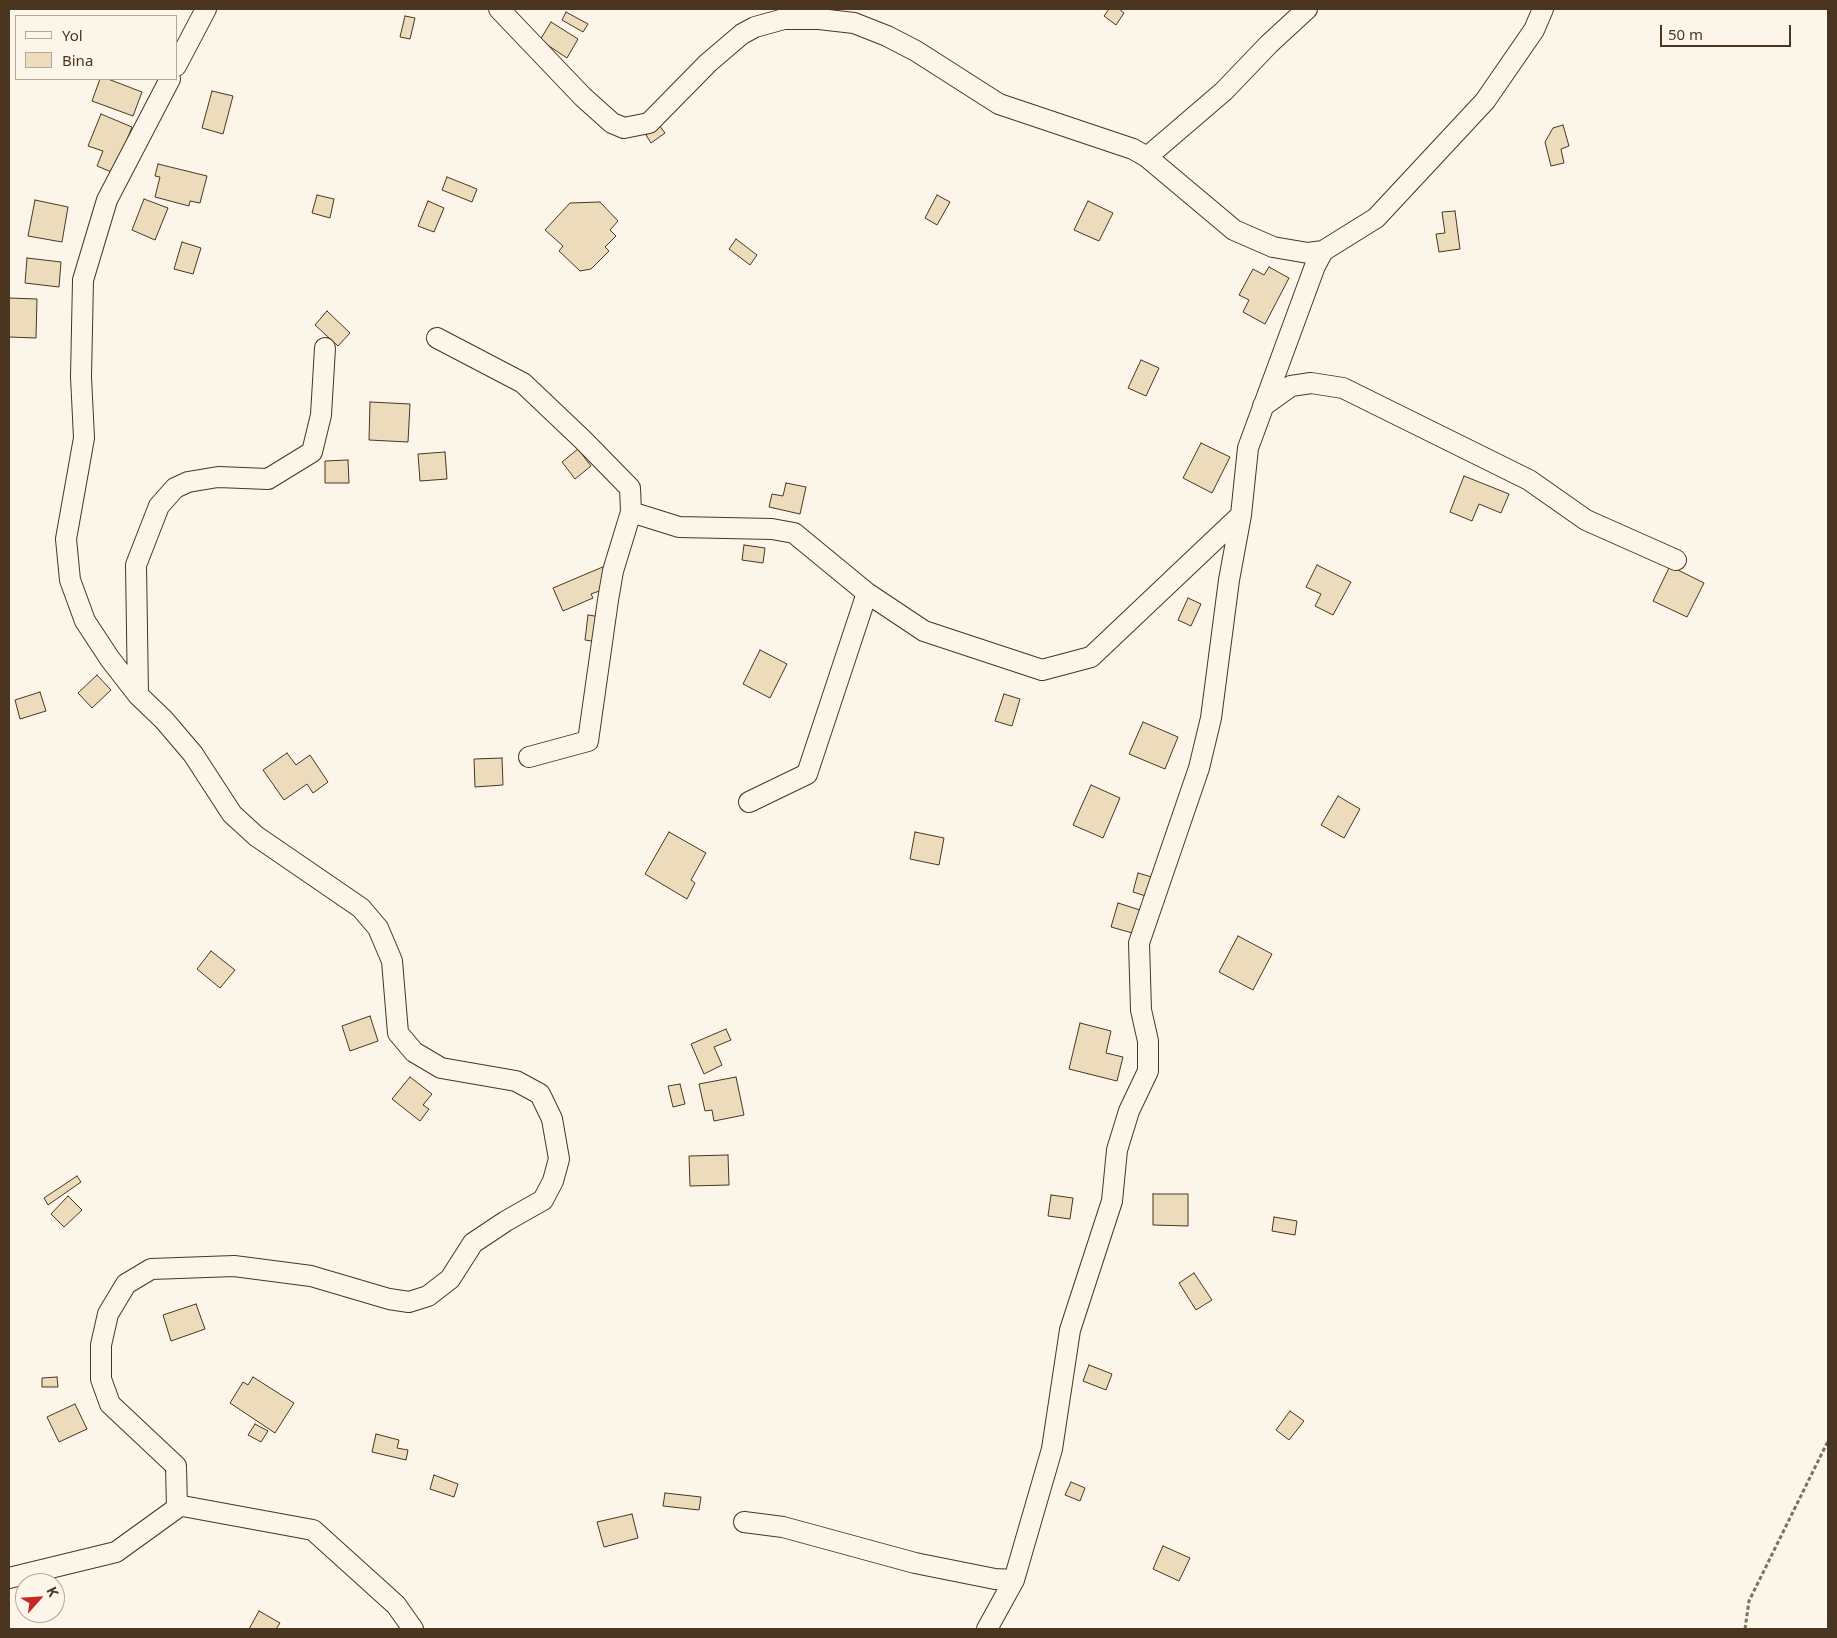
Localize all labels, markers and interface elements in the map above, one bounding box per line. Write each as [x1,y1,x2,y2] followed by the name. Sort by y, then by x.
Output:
[15,15,178,80] legend
[1662,15,1793,47] scale bar
[1668,24,1703,44] text: 50 m
[62,25,83,45] text: Yol
[62,50,93,70] text: Bina
[15,1573,65,1623] north arrow
[42,1583,64,1600] text: K

